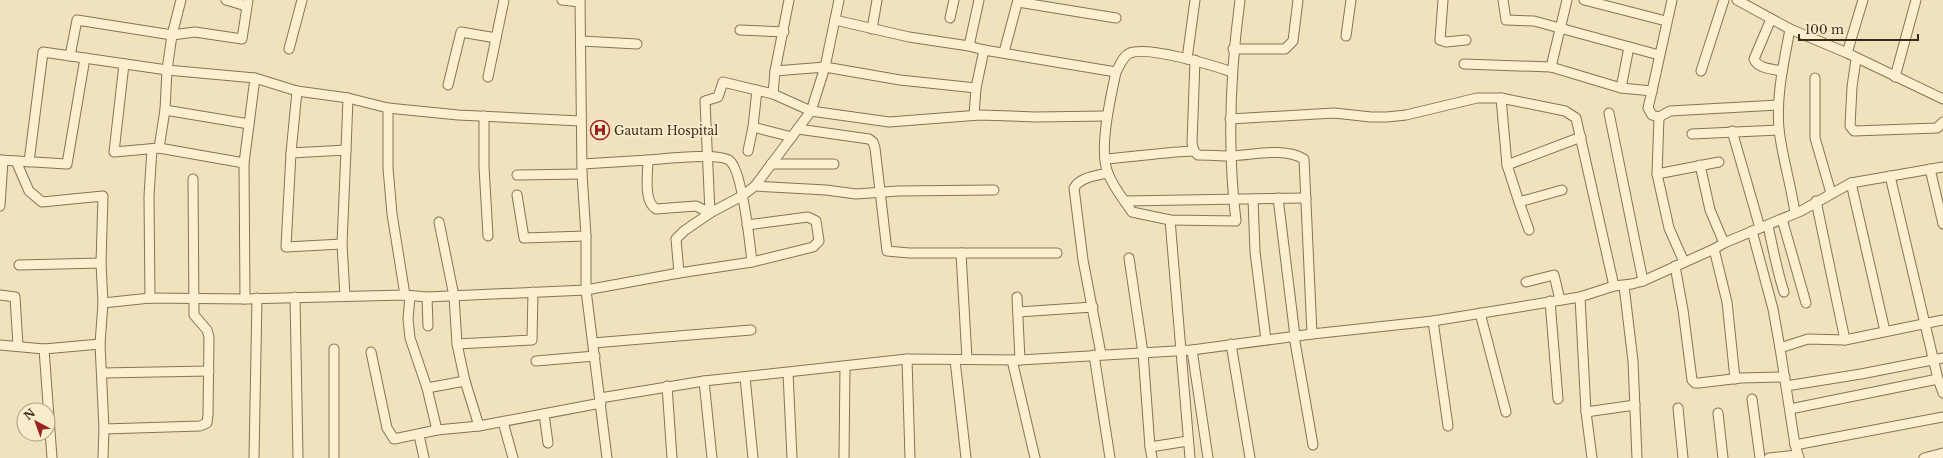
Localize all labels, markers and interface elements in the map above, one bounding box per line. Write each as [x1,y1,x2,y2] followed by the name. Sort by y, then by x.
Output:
[1799,16,1918,42] scale bar
[1805,22,1844,37] text: 100 m
[589,119,611,141] hospital icon: Gautam Hospital
[614,123,718,138] place label: Gautam Hospital
[16,402,56,442] north arrow
[21,405,38,423] text: N

